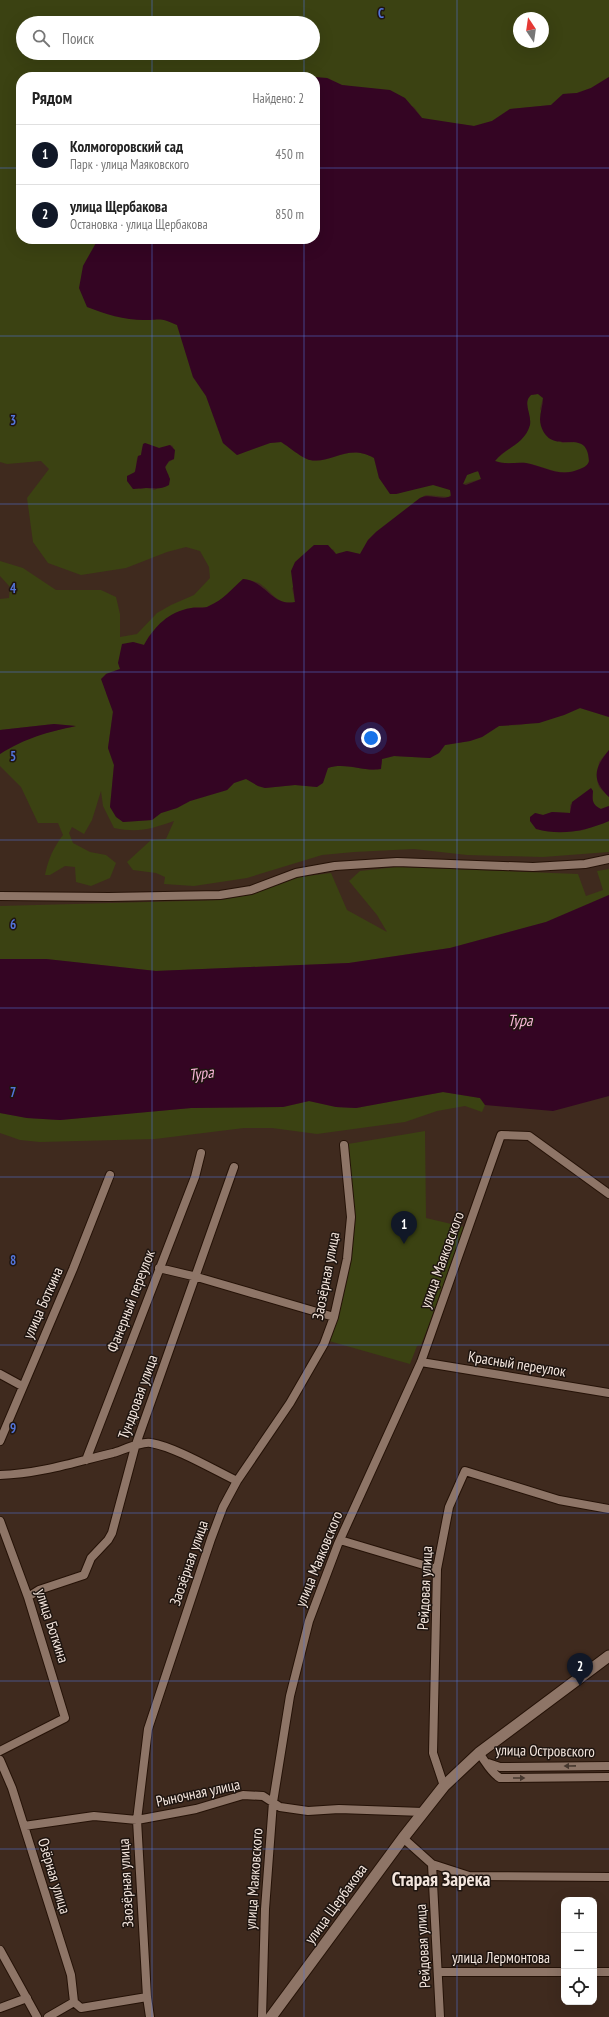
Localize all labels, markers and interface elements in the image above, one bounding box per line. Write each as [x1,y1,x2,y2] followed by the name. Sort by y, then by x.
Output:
[378,5,384,22] text: C
[513,12,549,48] north arrow
[16,16,320,60] search box
[30,27,52,49] icon: search
[62,29,94,48] text: Поиск
[32,87,72,109] text: Рядом
[253,90,304,107] text: Найдено: 2
[70,137,183,156] text: Колмогоровский сад
[42,146,48,163] text: 1
[275,146,304,163] text: 450 m
[70,156,189,173] text: Парк · улица Маяковского
[70,197,167,216] text: улица Щербакова
[42,206,48,223] text: 2
[275,206,304,223] text: 850 m
[70,216,208,233] text: Остановка · улица Щербакова
[10,412,16,429] text: 3
[10,580,17,597] text: 4
[361,728,381,748] your location
[10,748,16,765] text: 5
[10,916,16,933] text: 6
[508,1010,534,1030] water label: Тура
[187,1061,216,1084] water label: Тура
[10,1084,16,1101] text: 7
[415,1209,468,1311] street label: улица Маяковского
[391,1211,417,1244] pin: 1
[308,1230,343,1321] street label: Заозёрная улица
[102,1247,159,1355] street label: Фанерный переулок
[10,1252,16,1269] text: 8
[18,1264,67,1342] street label: улица Боткина
[467,1346,567,1381] street label: Красный переулок
[113,1352,162,1442] street label: Тундровая улица
[10,1420,16,1437] text: 9
[291,1508,346,1610] street label: улица Маяковского
[165,1518,212,1608] street label: Заозёрная улица
[413,1546,436,1630] street label: Рейдовая улица
[32,1586,73,1665] street label: улица Боткина
[567,1653,593,1686] pin: 2
[495,1740,595,1761] street label: улица Островского
[563,1763,576,1769] one-way arrow
[154,1774,242,1811] street label: Рыночная улица
[513,1775,526,1781] one-way arrow
[240,1828,267,1930] street label: улица Маяковского
[34,1836,75,1916] street label: Озёрная улица
[114,1838,137,1928] street label: Заозёрная улица
[300,1860,371,1947] street label: улица Щербакова
[392,1867,490,1891] district label: Старая Зарека
[561,1897,597,2005] map controls
[561,1897,597,1933] button: +
[411,1904,434,1988] street label: Рейдовая улица
[561,1933,597,1969] button: −
[452,1948,550,1967] street label: улица Лермонтова
[561,1969,597,2005] button: locate

